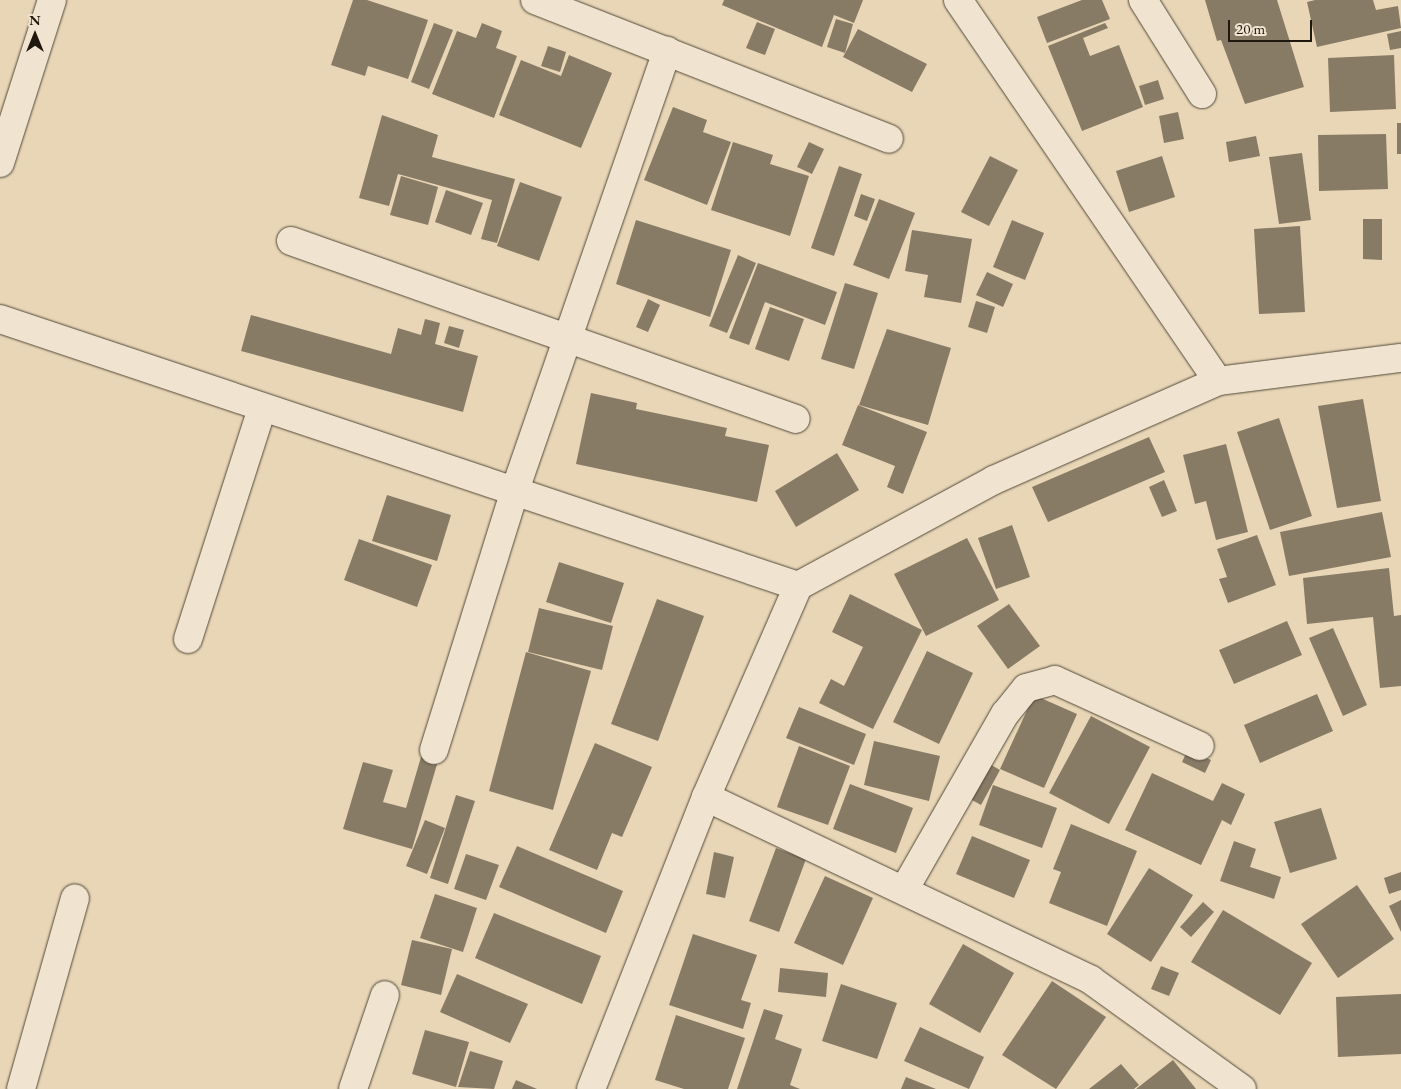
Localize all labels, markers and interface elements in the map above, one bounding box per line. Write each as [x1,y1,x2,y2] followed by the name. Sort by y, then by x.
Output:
[10,10,60,60] north arrow
[1231,10,1315,42] scale bar
[29,11,41,29] text: N
[1236,19,1265,38] text: 20 m

